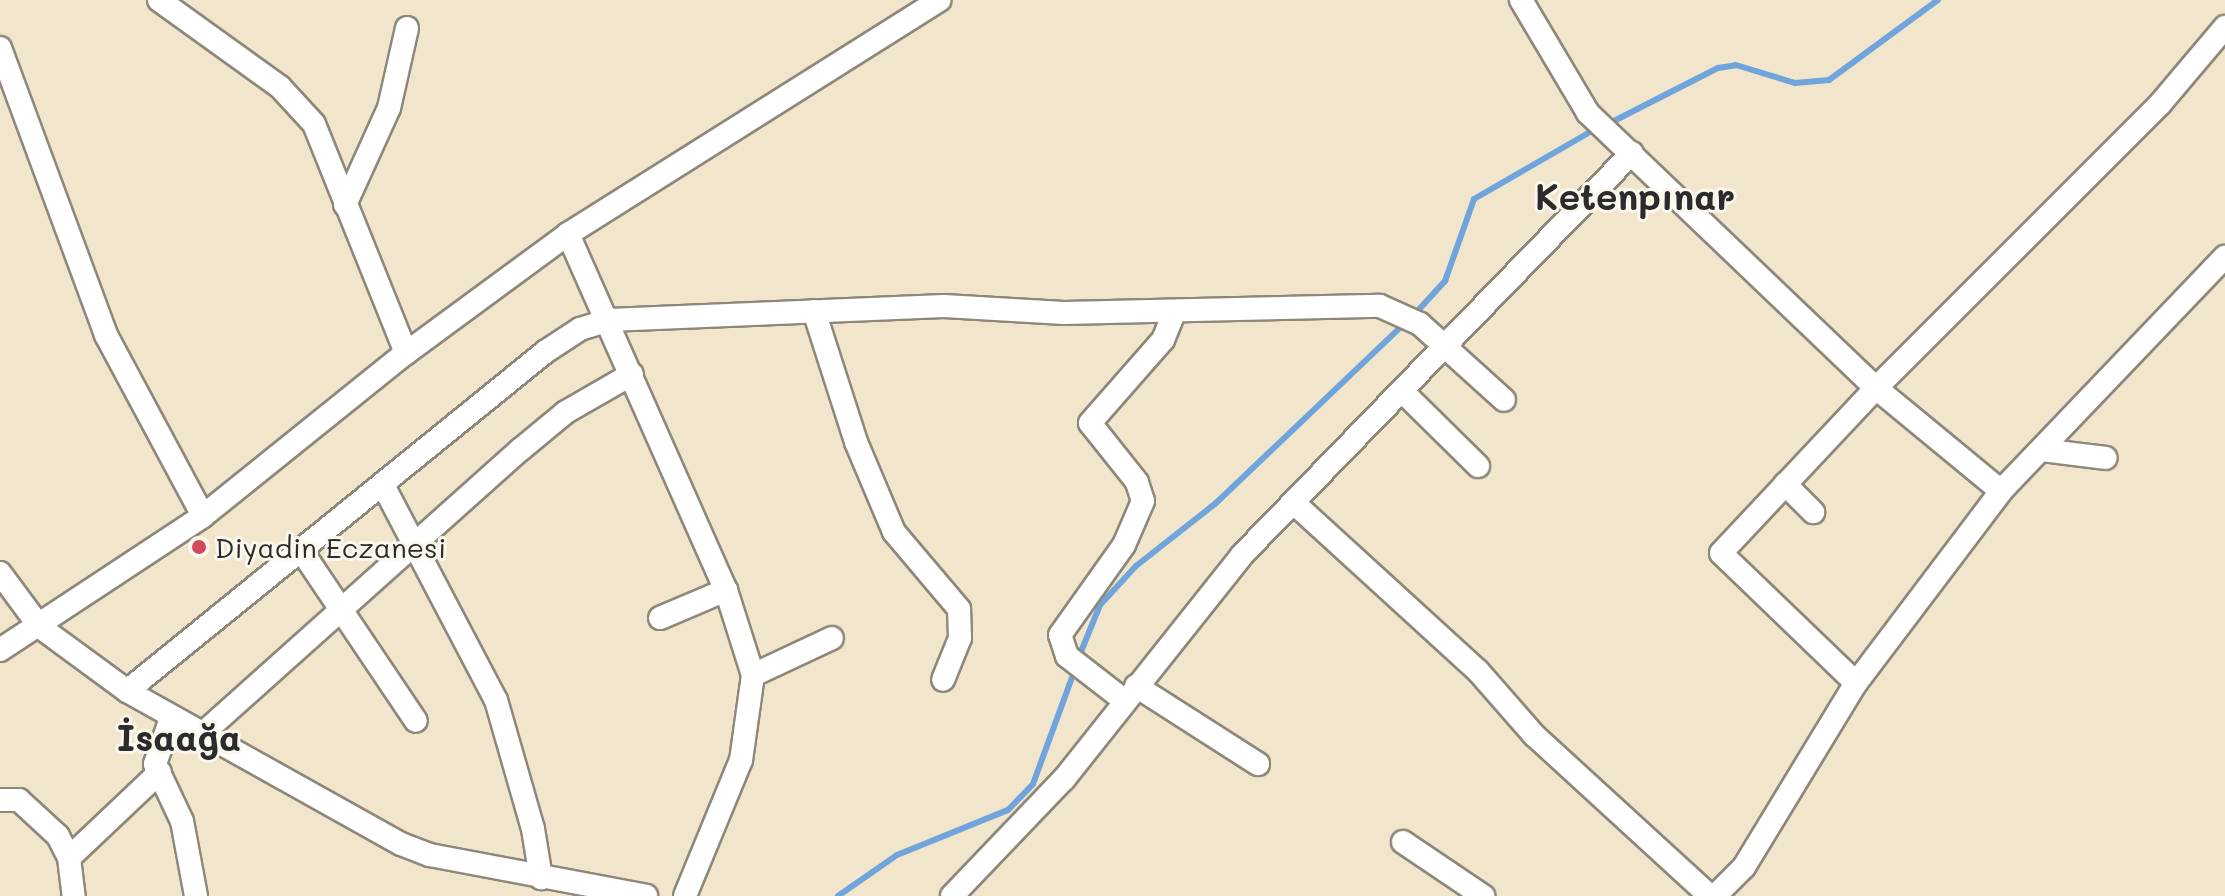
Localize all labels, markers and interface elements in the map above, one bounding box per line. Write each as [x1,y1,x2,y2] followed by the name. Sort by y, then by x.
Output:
[1535,174,1735,218] district label: Ketenpınar
[215,530,446,564] place label: Diyadin Eczanesi
[190,538,208,556] marker: Diyadin Eczanesi
[117,715,241,759] district label: İsaağa

